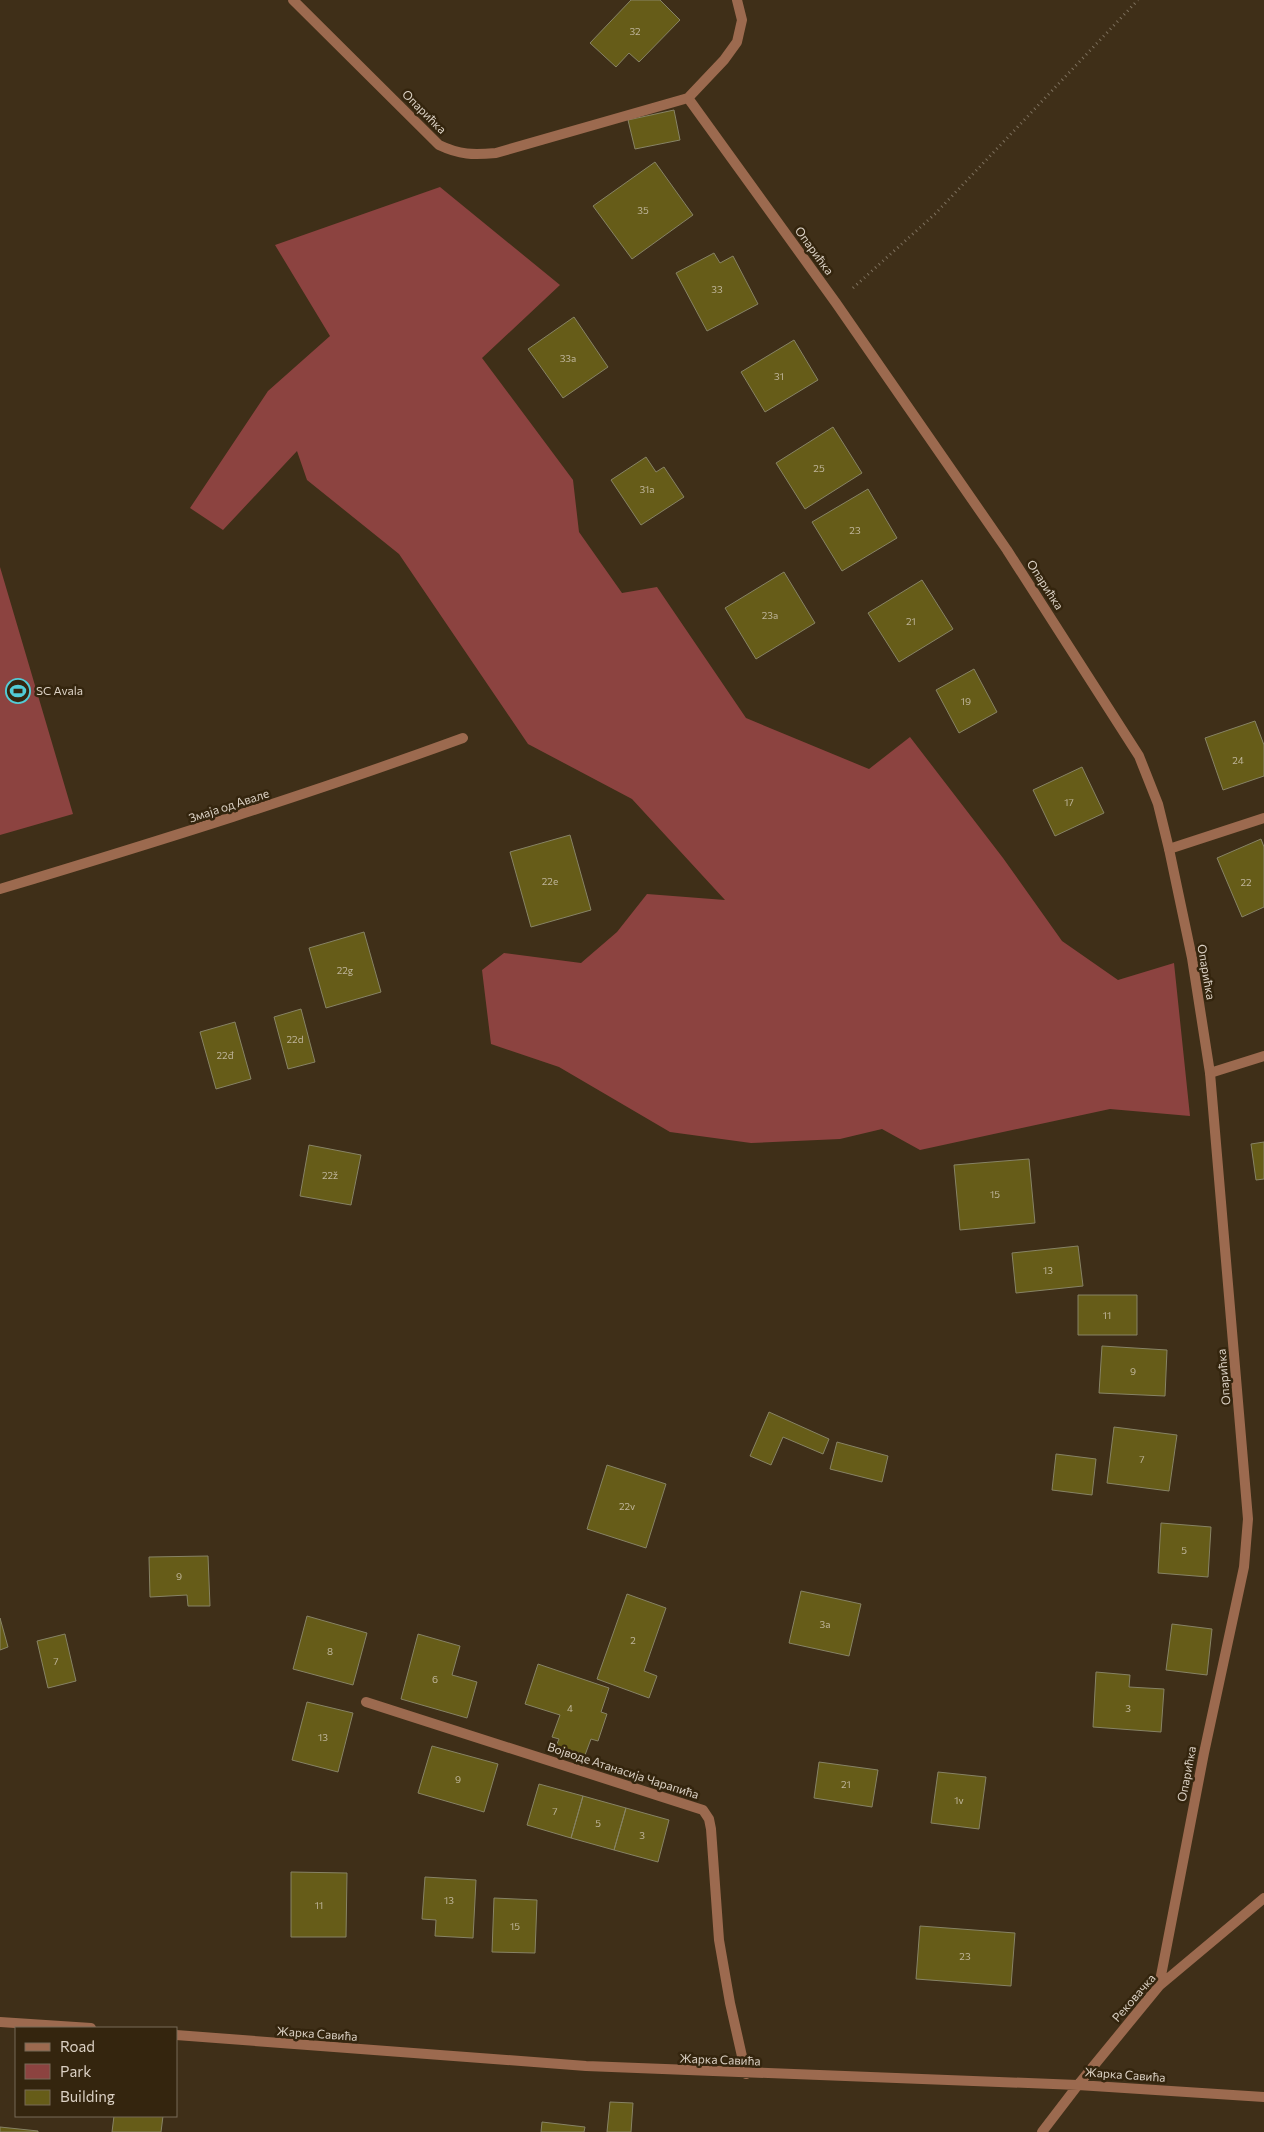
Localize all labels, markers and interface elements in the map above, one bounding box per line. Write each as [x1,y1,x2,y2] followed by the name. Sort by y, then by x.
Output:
[629,25,641,37] house number: 32
[400,86,450,136] street label: Опарићка
[637,204,649,216] house number: 35
[793,224,837,277] street label: Опарићка
[711,283,723,295] house number: 33
[560,352,576,364] house number: 33a
[774,370,784,382] house number: 31
[813,462,825,474] house number: 25
[639,483,655,495] house number: 31a
[849,524,861,536] house number: 23
[1025,557,1067,612] street label: Опарићка
[762,609,778,621] house number: 23a
[906,615,916,627] house number: 21
[5,678,31,704] sports icon: SC Avala
[36,683,83,697] place label: SC Avala
[961,695,971,707] house number: 19
[1232,754,1244,766] house number: 24
[187,785,271,825] street label: Змаја од Авале
[1064,796,1074,808] house number: 17
[542,875,558,887] house number: 22e
[1240,876,1252,888] house number: 22
[1195,943,1219,1001] street label: Опарићка
[337,964,354,976] house number: 22g
[287,1033,304,1045] house number: 22d
[217,1049,235,1061] house number: 22đ
[322,1169,338,1181] house number: 22ž
[990,1188,1000,1200] house number: 15
[1043,1264,1053,1276] house number: 13
[1103,1309,1111,1321] house number: 11
[1214,1348,1232,1406] street label: Опарићка
[1130,1365,1136,1377] house number: 9
[1139,1453,1145,1465] house number: 7
[619,1500,635,1512] house number: 22v
[1181,1544,1187,1556] house number: 5
[176,1570,182,1582] house number: 9
[820,1618,830,1630] house number: 3a
[630,1634,636,1646] house number: 2
[327,1645,333,1657] house number: 8
[53,1655,59,1667] house number: 7
[432,1673,438,1685] house number: 6
[567,1702,573,1714] house number: 4
[1125,1702,1131,1714] house number: 3
[318,1731,328,1743] house number: 13
[546,1739,701,1801] street label: Војводе Атанасија Чарапића
[1174,1745,1198,1803] street label: Опарићка
[455,1773,461,1785] house number: 9
[841,1778,851,1790] house number: 21
[954,1794,964,1806] house number: 1v
[552,1805,558,1817] house number: 7
[595,1817,601,1829] house number: 5
[639,1829,645,1841] house number: 3
[444,1894,454,1906] house number: 13
[315,1899,323,1911] house number: 11
[510,1920,520,1932] house number: 15
[959,1950,971,1962] house number: 23
[1109,1971,1158,2024] street label: Рековачка
[276,2023,358,2043] street label: Жарка Савића
[15,2027,178,2117] legend
[60,2037,95,2055] text: Road
[679,2051,761,2067] street label: Жарка Савића
[60,2062,91,2080] text: Park
[1084,2064,1166,2084] street label: Жарка Савића
[60,2087,115,2105] text: Building

